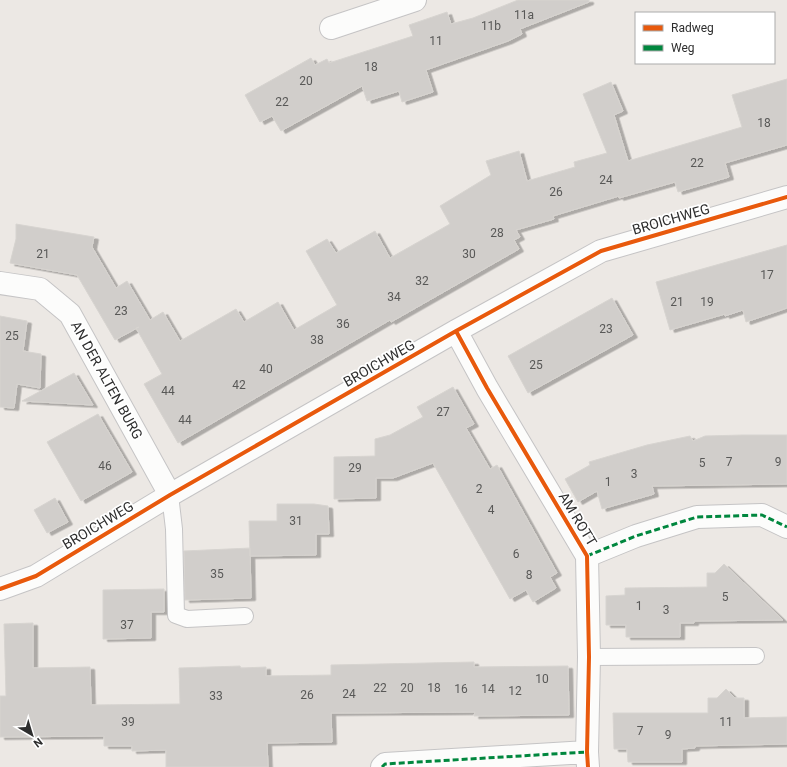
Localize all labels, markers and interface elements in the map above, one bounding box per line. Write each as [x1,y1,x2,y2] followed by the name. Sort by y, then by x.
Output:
[514,8,534,22] house number: 11a
[635,12,775,64] legend
[481,19,501,33] house number: 11b
[671,21,714,35] text: Radweg
[429,34,443,48] house number: 11
[671,41,695,55] text: Weg
[364,60,378,74] house number: 18
[299,74,313,88] house number: 20
[275,95,289,109] house number: 22
[757,116,771,130] house number: 18
[690,156,704,170] house number: 22
[599,173,613,187] house number: 24
[549,185,563,199] house number: 26
[630,200,712,238] street label: BROICHWEG
[490,226,504,240] house number: 28
[36,247,50,261] house number: 21
[462,247,476,261] house number: 30
[760,268,774,282] house number: 17
[415,274,429,288] house number: 32
[387,290,401,304] house number: 34
[670,295,684,309] house number: 21
[700,295,714,309] house number: 19
[114,304,128,318] house number: 23
[336,317,350,331] house number: 36
[68,318,146,442] street label: AN DER ALTEN BURG
[599,322,613,336] house number: 23
[5,329,19,343] house number: 25
[310,333,324,347] house number: 38
[340,336,418,390] street label: BROICHWEG
[529,358,543,372] house number: 25
[259,362,273,376] house number: 40
[232,378,246,392] house number: 42
[161,384,175,398] house number: 44
[436,405,450,419] house number: 27
[178,413,192,427] house number: 44
[726,455,733,469] house number: 7
[775,455,781,469] house number: 9
[699,456,706,470] house number: 5
[98,459,112,473] house number: 46
[348,461,362,475] house number: 29
[631,467,637,481] house number: 3
[605,475,611,489] house number: 1
[476,482,483,496] house number: 2
[556,489,601,549] street label: AM ROTT
[60,498,136,552] street label: BROICHWEG
[488,503,495,517] house number: 4
[289,514,303,528] house number: 31
[513,547,520,561] house number: 6
[210,567,224,581] house number: 35
[526,568,533,582] house number: 8
[722,590,729,604] house number: 5
[636,599,642,613] house number: 1
[663,603,669,617] house number: 3
[120,618,134,632] house number: 37
[535,672,549,686] house number: 10
[373,681,387,695] house number: 22
[400,681,414,695] house number: 20
[427,681,441,695] house number: 18
[454,682,468,696] house number: 16
[481,682,495,696] house number: 14
[508,684,522,698] house number: 12
[342,687,356,701] house number: 24
[300,688,314,702] house number: 26
[209,689,223,703] house number: 33
[12,715,52,755] north arrow
[121,715,135,729] house number: 39
[719,715,733,729] house number: 11
[637,724,644,738] house number: 7
[665,728,671,742] house number: 9
[31,735,45,750] text: N

